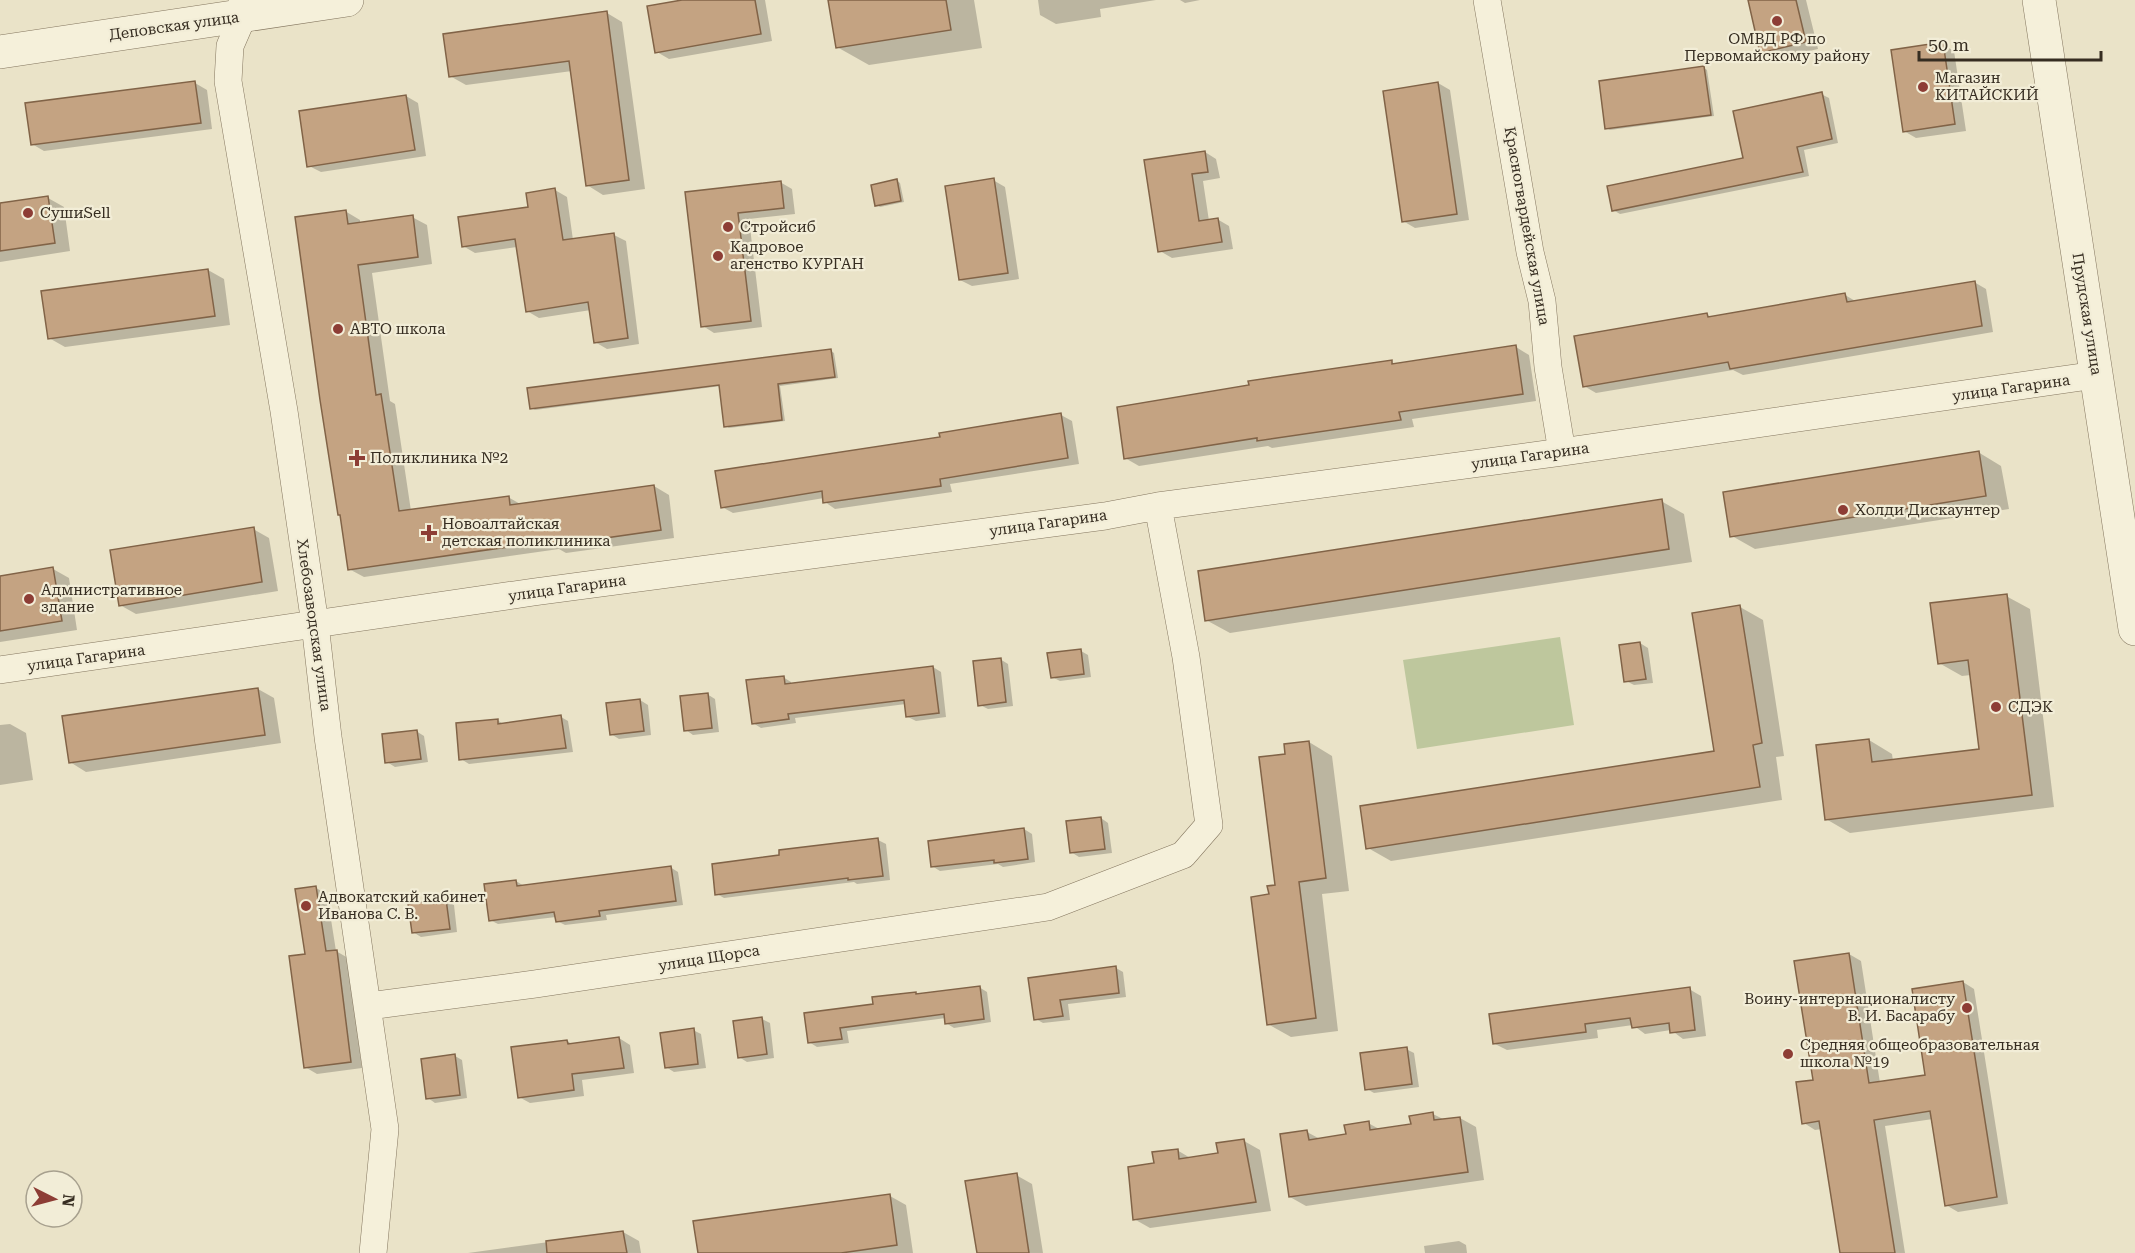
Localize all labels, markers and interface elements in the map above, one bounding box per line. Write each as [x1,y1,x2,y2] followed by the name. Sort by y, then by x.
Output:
[108,8,240,44] street label: Деповская улица
[1770,14,1784,28] marker: ОМВД РФ по Первомайскому району
[1919,24,2100,62] scale bar
[1684,30,1870,65] place label: ОМВД РФ по Первомайскому району
[1928,34,1969,55] text: 50 m
[1935,69,2039,104] place label: Магазин КИТАЙСКИЙ
[1916,80,1930,94] marker: Магазин КИТАЙСКИЙ
[1501,125,1553,327] street label: Красногвардейская улица
[40,204,111,222] place label: СушиSell
[21,206,35,220] marker: СушиSell
[740,218,816,236] place label: Стройсиб
[721,220,735,234] marker: Стройсиб
[730,238,864,273] place label: Кадровое агенство КУРГАН
[711,249,725,263] marker: Кадровое агенство КУРГАН
[2068,252,2106,376] street label: Прудская улица
[350,320,445,338] place label: АВТО школа
[331,322,345,336] marker: АВТО школа
[1951,371,2071,405] street label: улица Гагарина
[1470,439,1590,473] street label: улица Гагарина
[348,449,366,467] marker: Поликлиника №2
[370,449,508,467] place label: Поликлиника №2
[1855,501,2000,519] place label: Холди Дискаунтер
[1836,503,1850,517] marker: Холди Дискаунтер
[988,506,1108,540] street label: улица Гагарина
[442,515,610,550] place label: Новоалтайская детская поликлиника
[420,524,438,542] marker: Новоалтайская детская поликлиника
[293,538,335,712] street label: Хлебозаводская улица
[507,571,627,605] street label: улица Гагарина
[41,581,182,616] place label: Адмнистративное здание
[22,592,36,606] marker: Адмнистративное здание
[26,641,146,675] street label: улица Гагарина
[2008,698,2053,716] place label: СДЭК
[1989,700,2003,714] marker: СДЭК
[318,888,486,923] place label: Адвокатский кабинет Иванова С. В.
[299,899,313,913] marker: Адвокатский кабинет Иванова С. В.
[657,941,761,975] street label: улица Щорса
[1744,990,1955,1025] place label: Воину-интернационалисту В. И. Басарабу
[1960,1001,1974,1015] marker: Воину-интернационалисту В. И. Басарабу
[1800,1036,2040,1071] place label: Средняя общеобразовательная школа №19
[1781,1047,1795,1061] marker: Средняя общеобразовательная школа №19
[24,1169,84,1229] north arrow
[58,1193,79,1208] text: N

